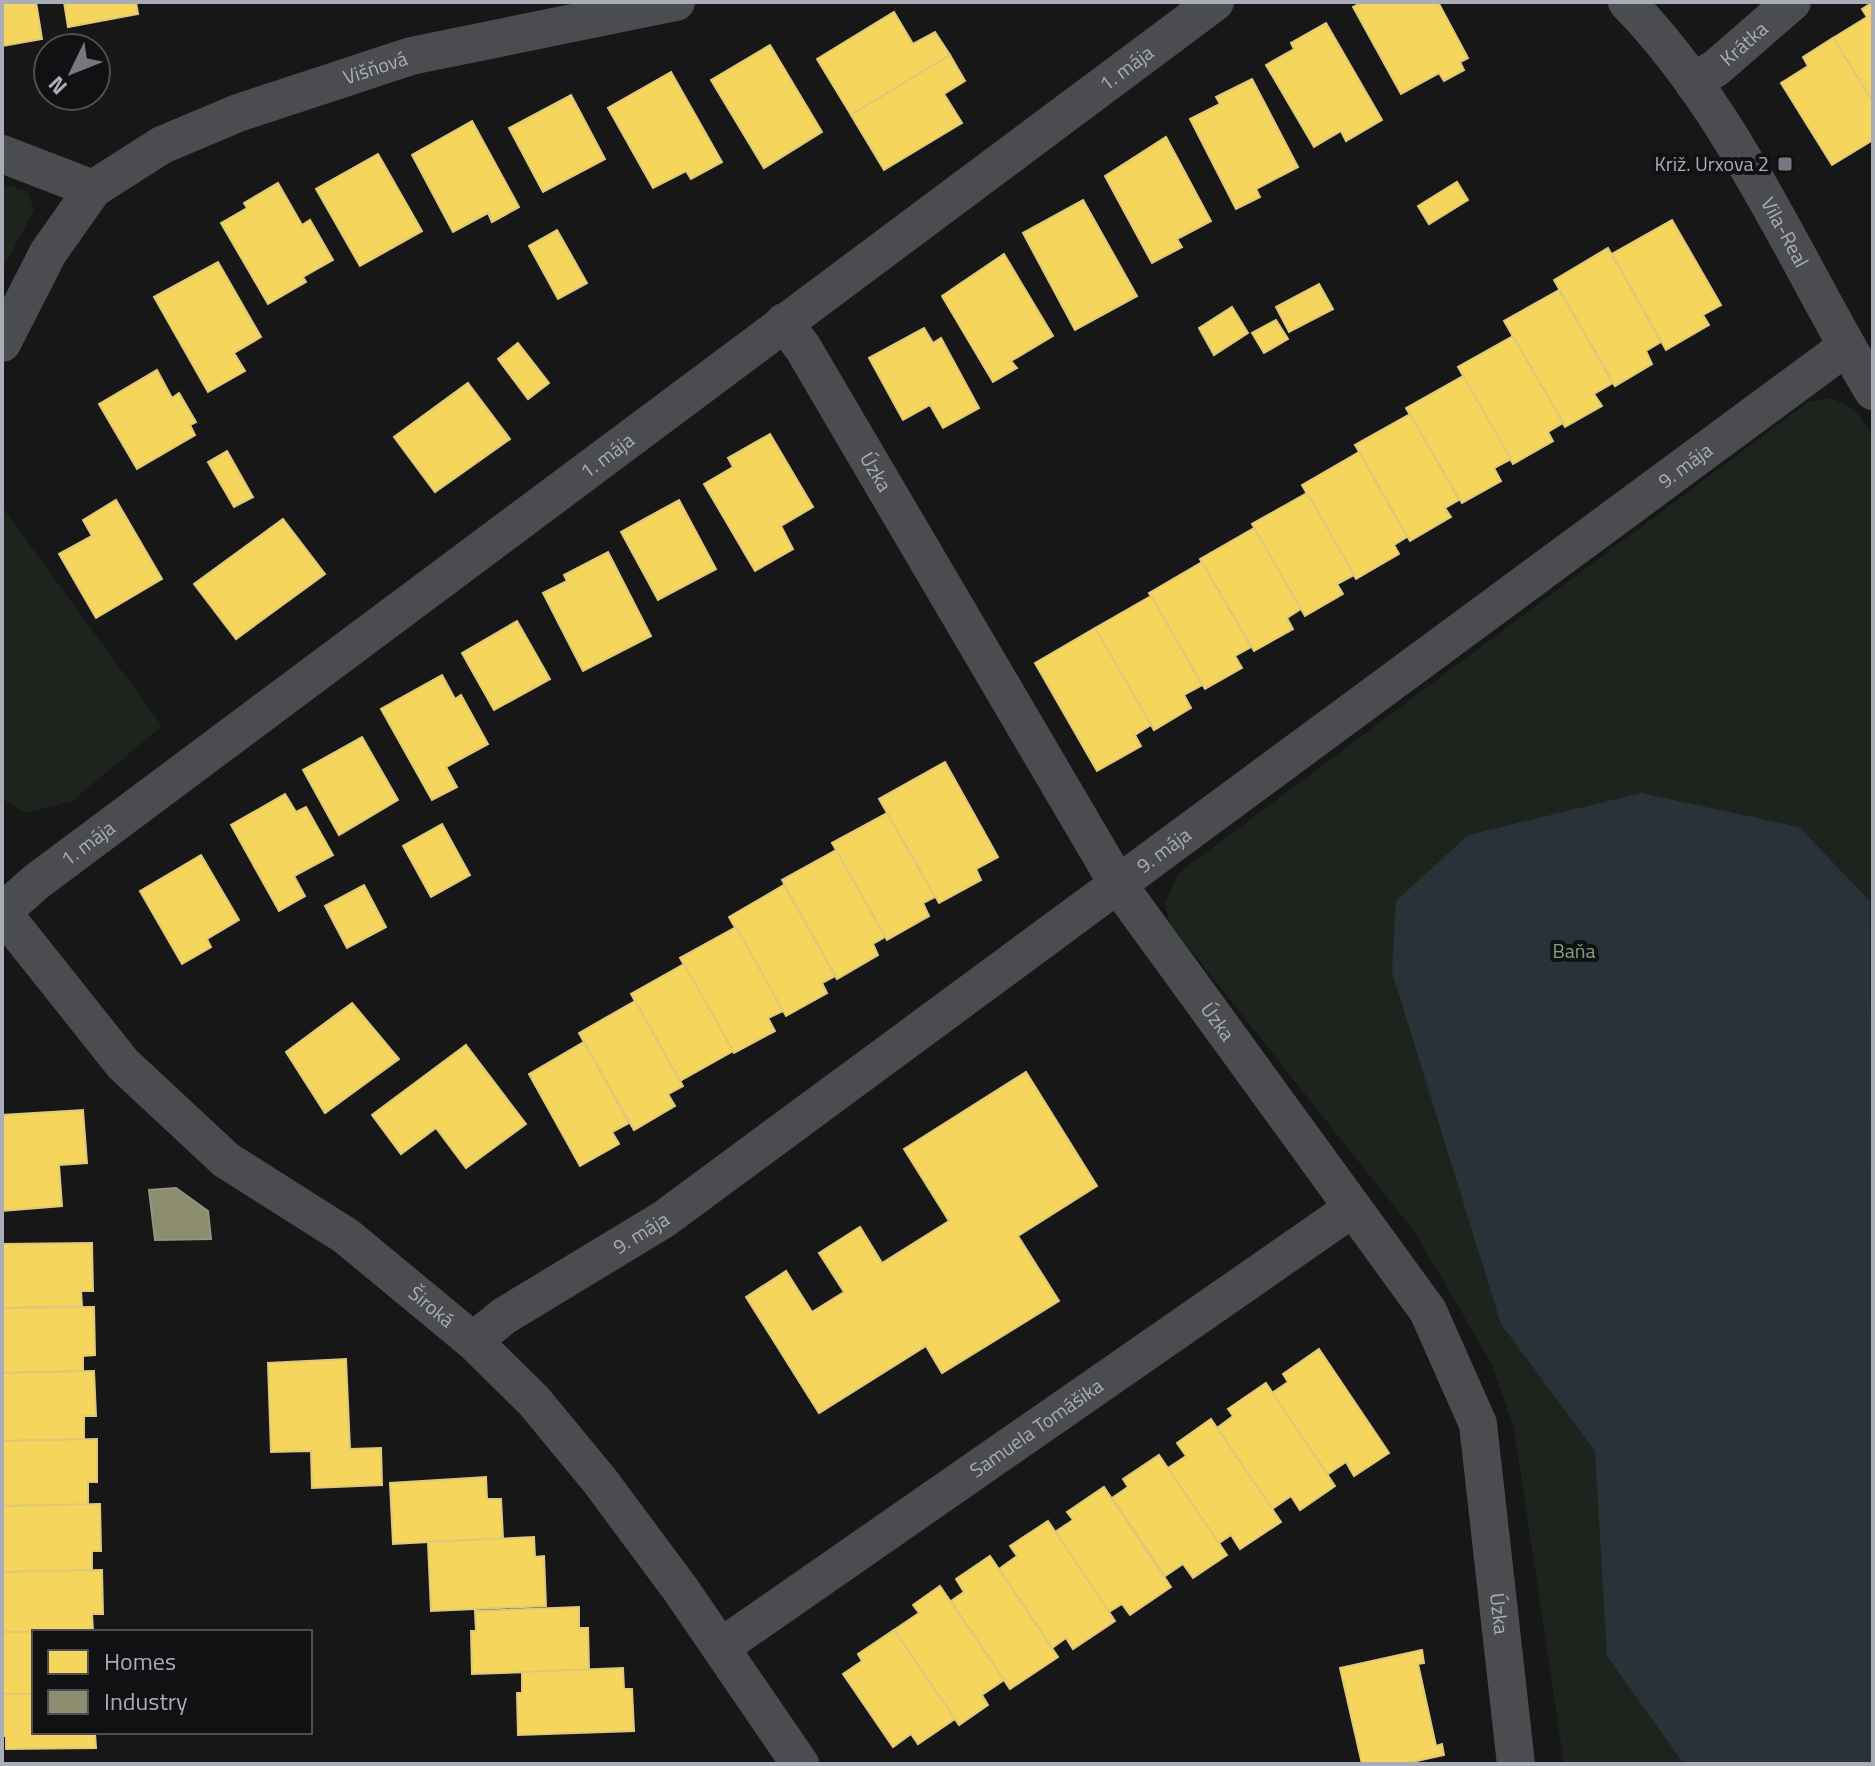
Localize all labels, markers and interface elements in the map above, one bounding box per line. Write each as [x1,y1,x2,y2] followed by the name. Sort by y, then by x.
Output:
[1713,14,1775,73] street label: Krátka
[32,32,112,112] north arrow
[1092,37,1160,98] street label: 1. mája
[339,42,411,92] street label: Višňová
[40,68,75,103] text: N
[1655,148,1769,179] place label: Križ. Urxova 2
[1776,155,1794,173] marker: Križ. Urxova 2
[1753,191,1817,273] street label: Vila-Real
[573,425,641,486] street label: 1. mája
[1651,435,1719,496] street label: 9. mája
[852,446,900,498] street label: Úzka
[54,812,121,874] street label: 1. mája
[1130,819,1197,881] street label: 9. mája
[1552,935,1596,966] park label: Baňa
[1193,996,1243,1047] street label: Úzka
[607,1203,675,1262] street label: 9. mája
[402,1278,462,1335] street label: Široká
[963,1370,1109,1485] street label: Samuela Tomášika
[1482,1591,1517,1636] street label: Úzka
[32,1630,312,1734] legend
[104,1643,176,1679] text: Homes
[104,1683,188,1719] text: Industry

